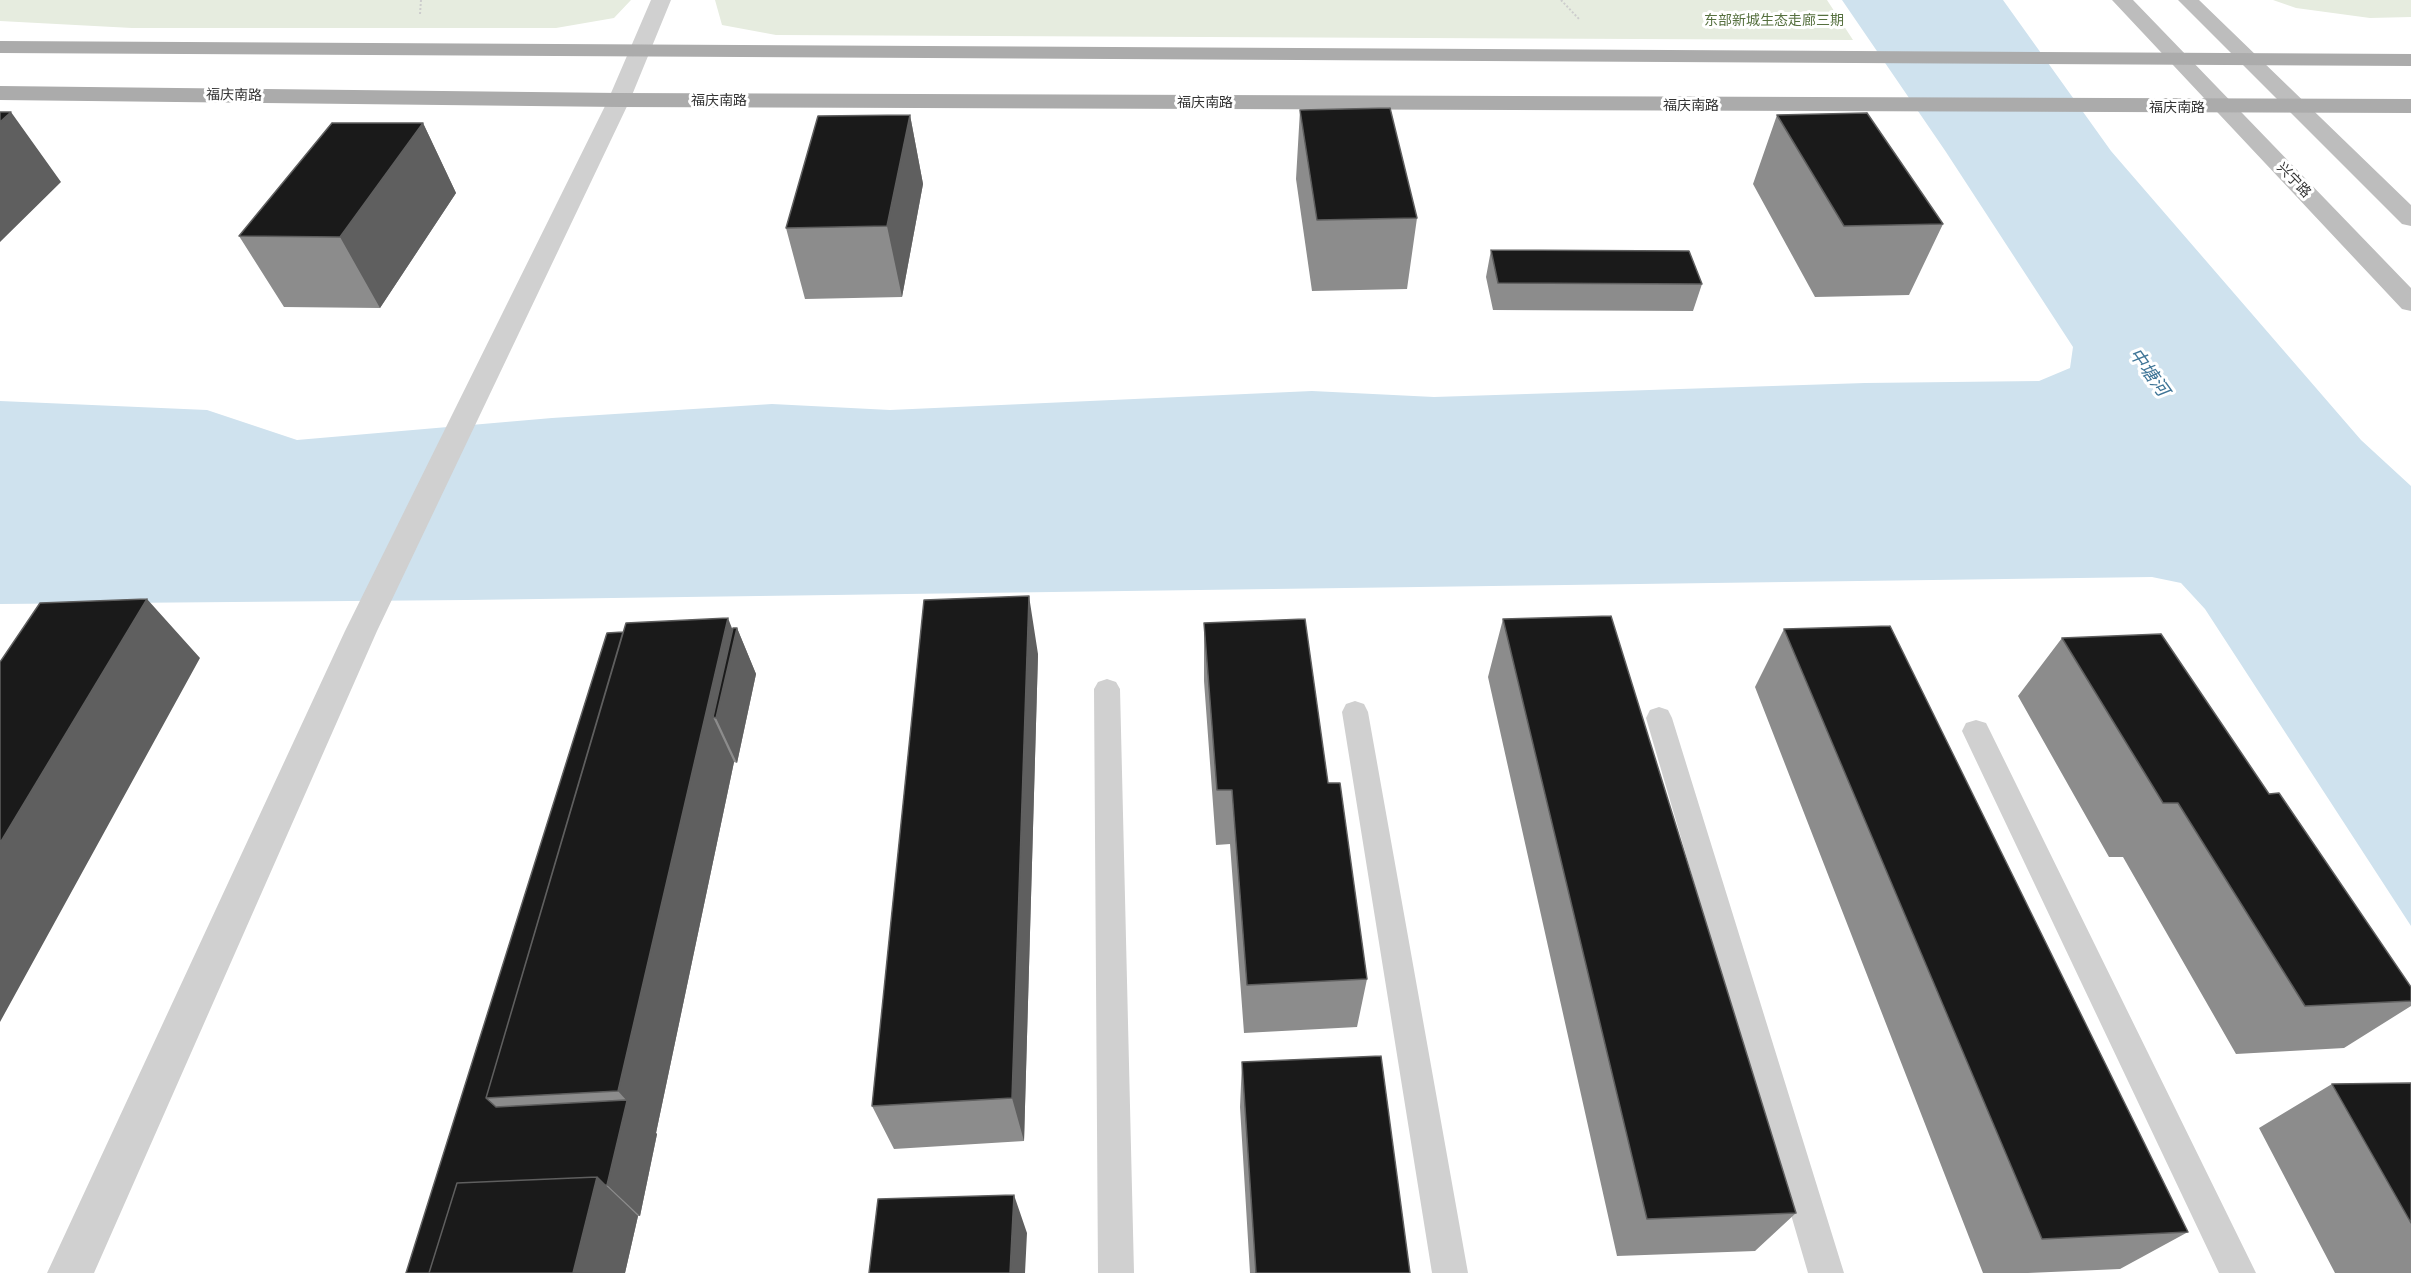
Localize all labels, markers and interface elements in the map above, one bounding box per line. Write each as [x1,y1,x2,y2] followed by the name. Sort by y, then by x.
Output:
[1704,12,1844,28] park label: 东部新城生态走廊三期
[206,86,262,104] street label: 福庆南路
[691,92,747,108] street label: 福庆南路
[1177,94,1233,110] street label: 福庆南路
[1663,97,1719,113] street label: 福庆南路
[2149,99,2205,115] street label: 福庆南路
[2273,159,2315,201] street label: 兴宁路
[2124,344,2174,400] water label: 中塘河

